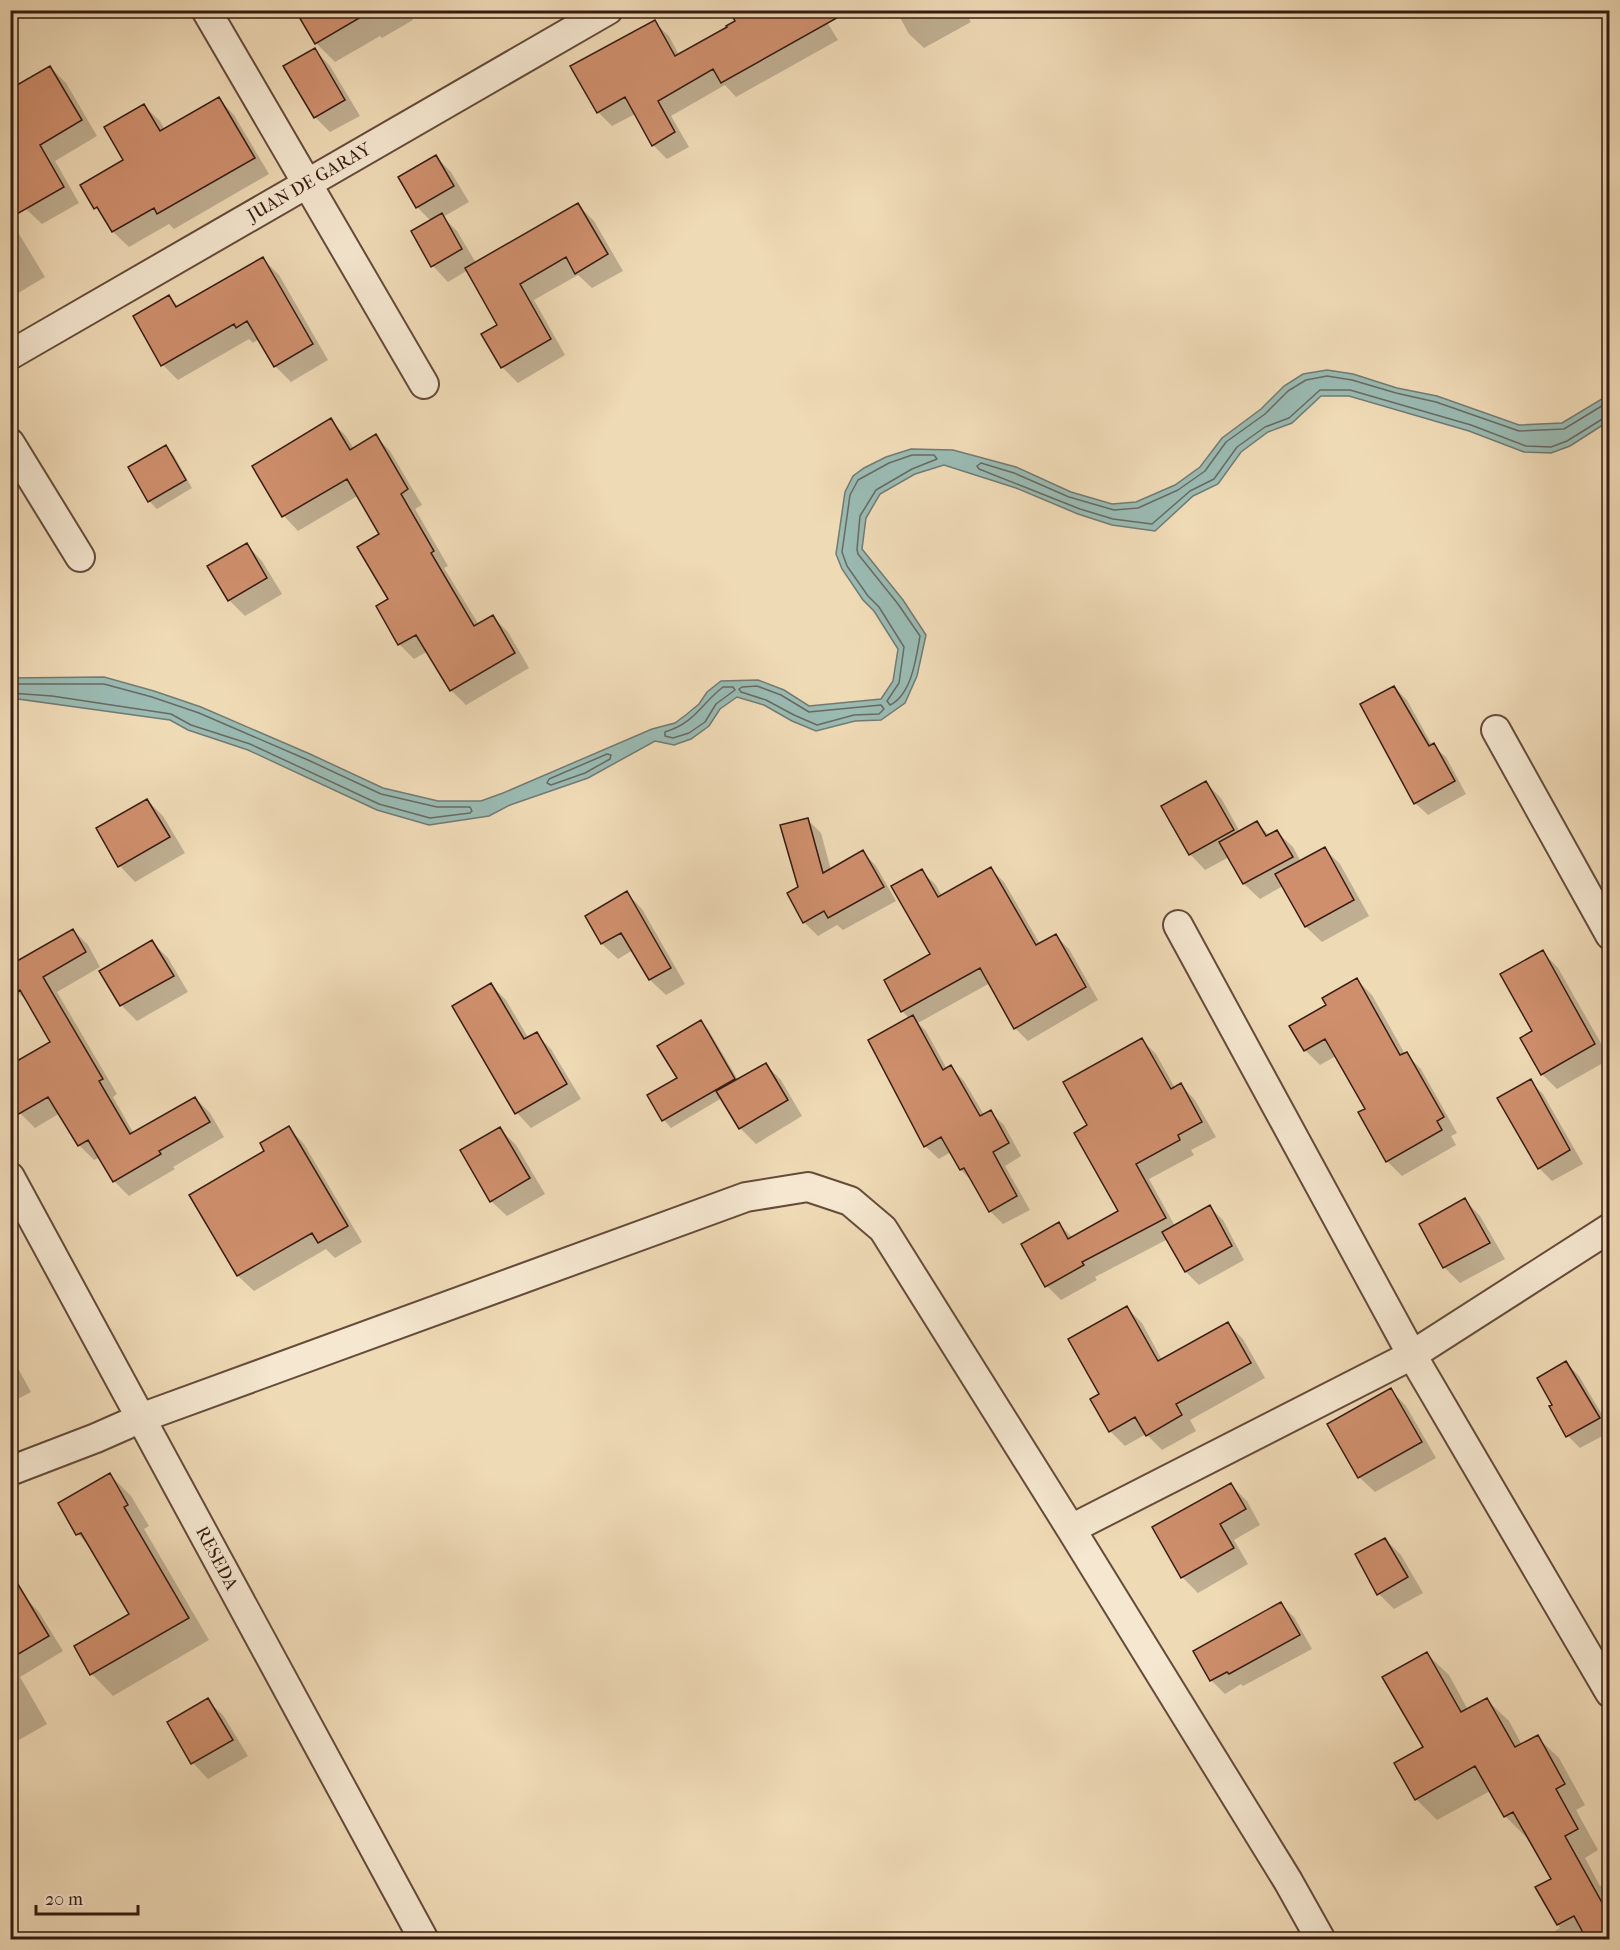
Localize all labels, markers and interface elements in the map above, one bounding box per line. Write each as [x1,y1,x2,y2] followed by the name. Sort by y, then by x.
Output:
[242,138,375,227] street label: JUAN DE GARAY
[191,1523,242,1594] street label: RESEDA
[36,1878,138,1916] scale bar
[45,1889,83,1910] text: 20 m

